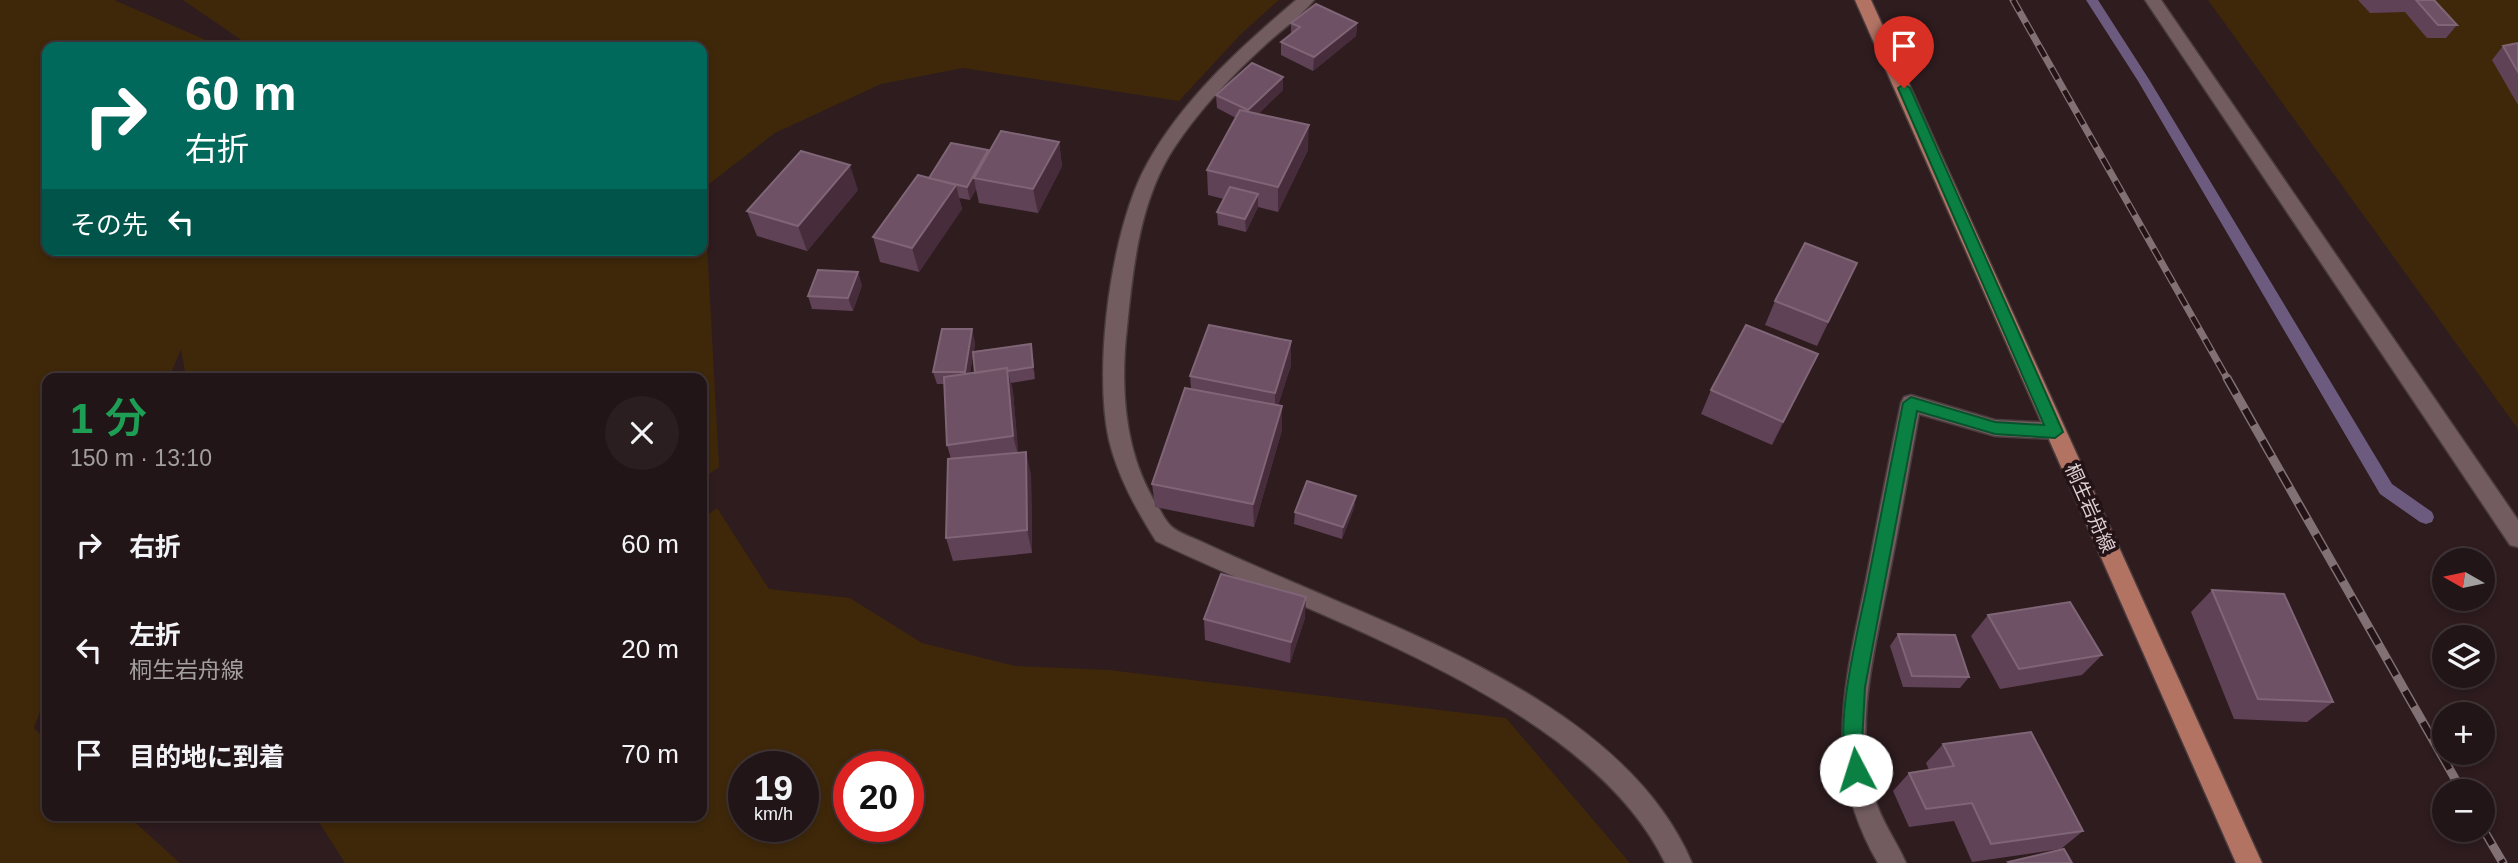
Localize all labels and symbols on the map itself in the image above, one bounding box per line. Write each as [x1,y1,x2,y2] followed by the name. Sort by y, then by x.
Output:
[1874,16,1934,88] pin
[2061,460,2119,556] street label: 桐生岩舟線
[2432,548,2496,611] north arrow
[1819,733,1893,807] position arrow
[833,751,924,842] speed limit sign: 20

